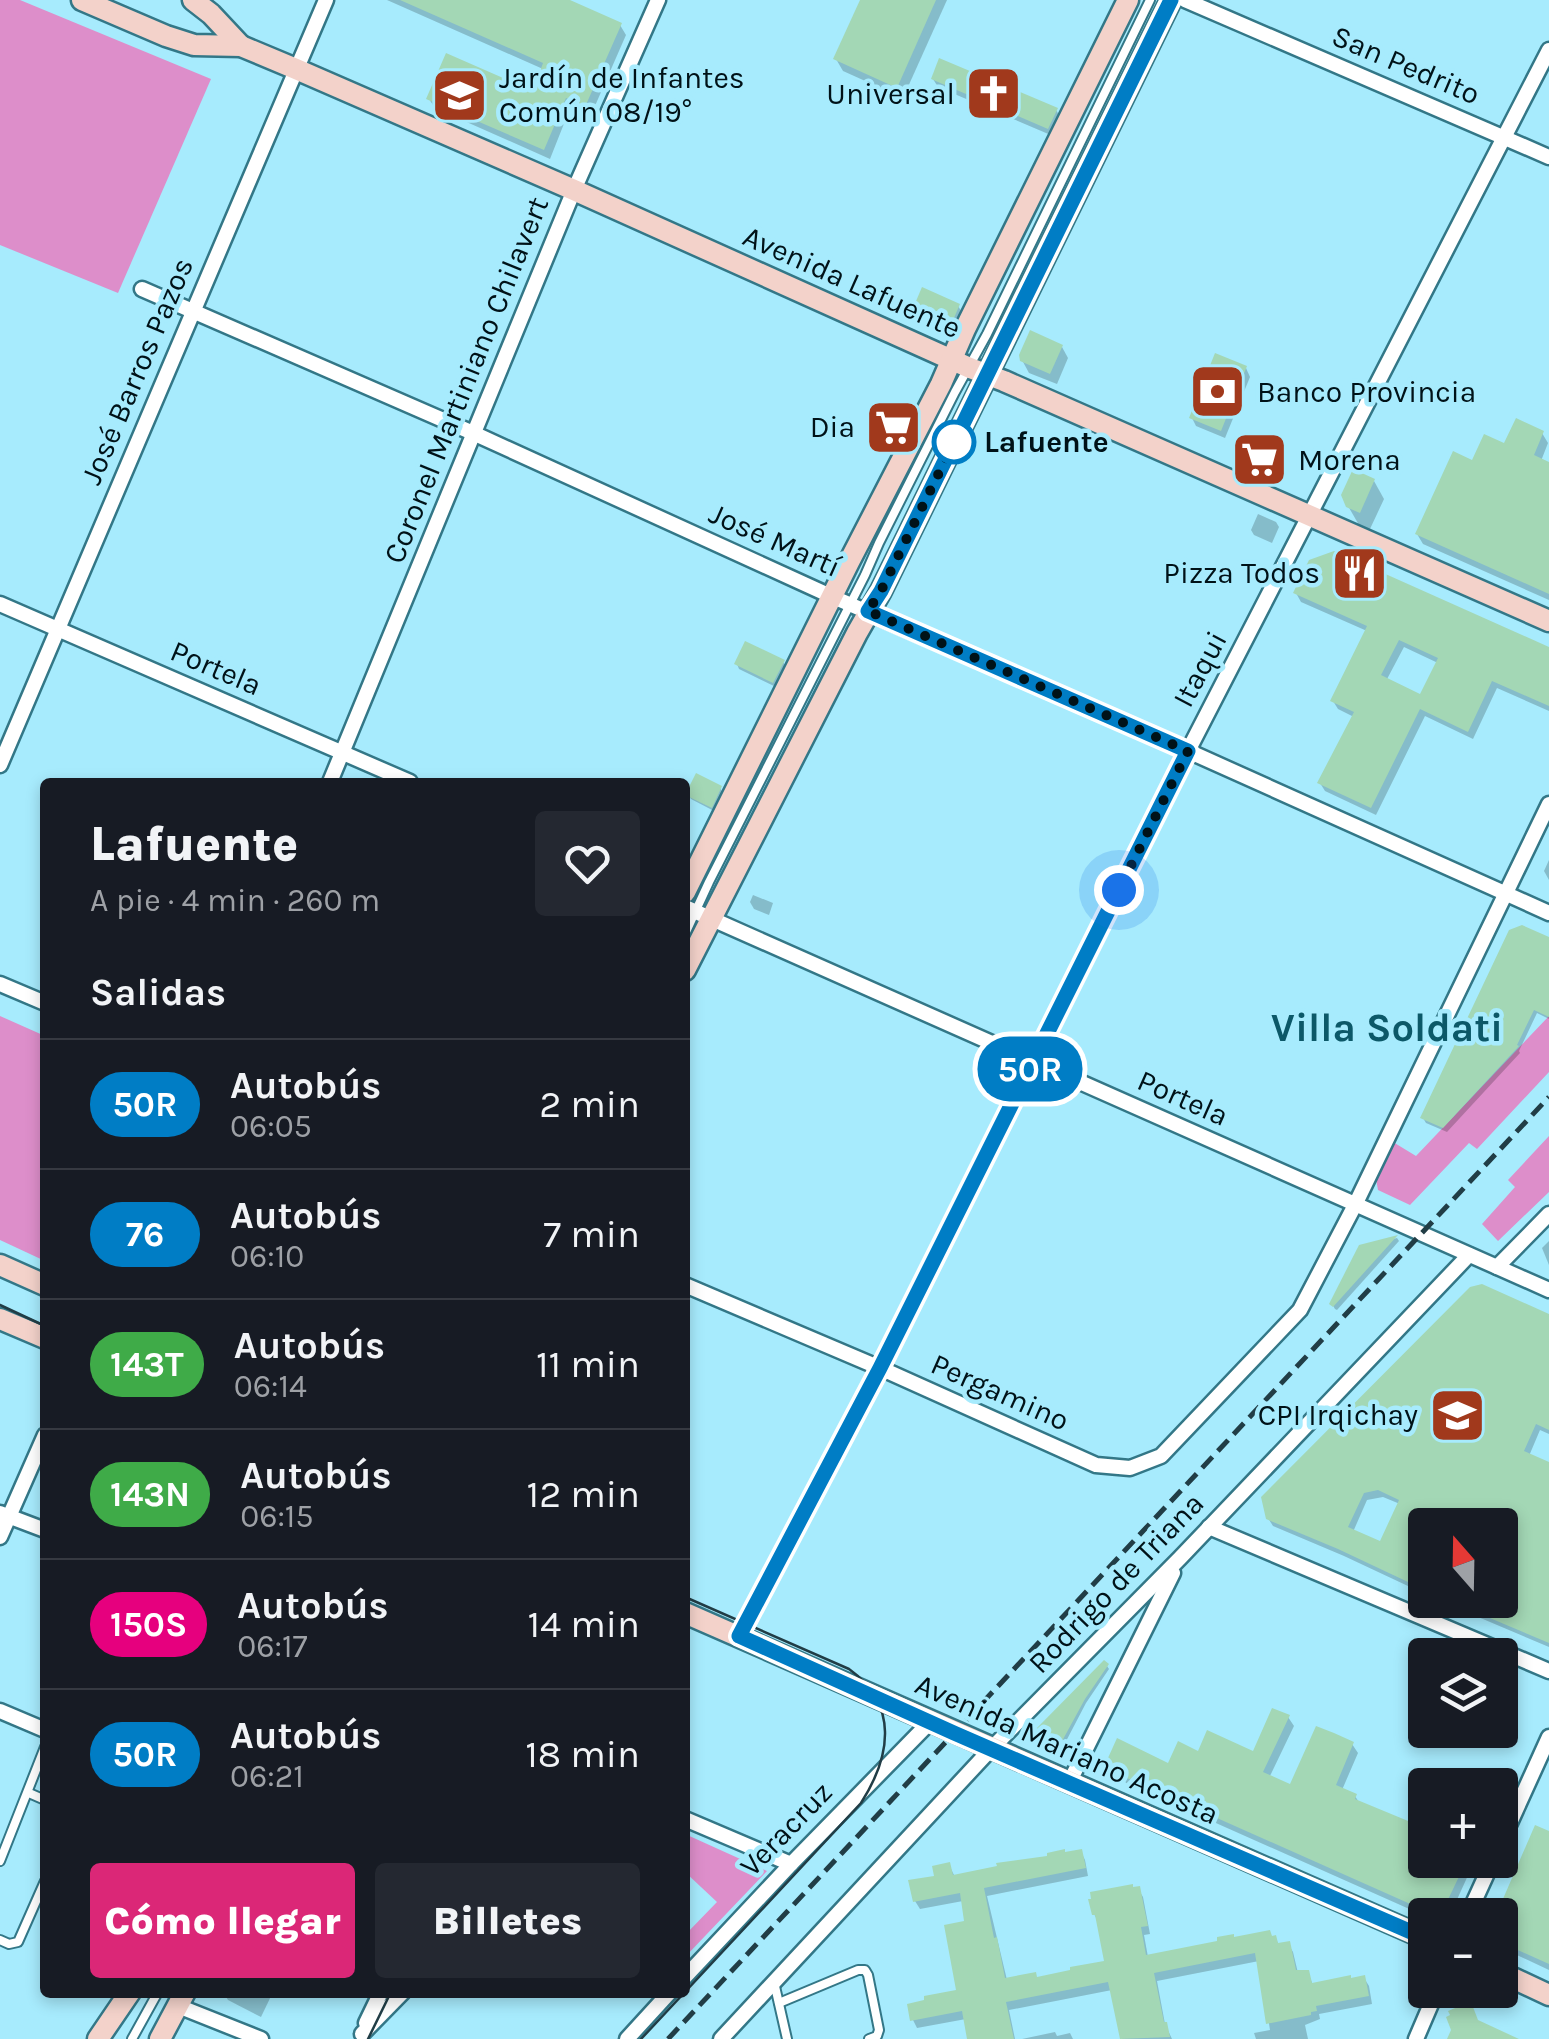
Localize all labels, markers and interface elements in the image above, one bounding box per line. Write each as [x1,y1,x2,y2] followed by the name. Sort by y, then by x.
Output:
[1327,18,1485,112] street label: San Pedrito
[499,60,745,130] place label: Jardín de Infantes Común 08/19°
[964,64,1024,124] church icon: Universal
[430,65,490,125] school or university icon: Jardín de Infantes Común 08/19°
[826,76,955,112] place label: Universal
[376,191,556,569] street label: Coronel Martiniano Chilavert
[737,218,967,346] street label: Avenida Lafuente
[73,252,201,490] street label: José Barros Pazos
[1188,362,1248,422] bank icon: Banco Provincia
[1257,374,1476,410] place label: Banco Provincia
[864,397,924,457] supermarket icon: Dia
[810,409,855,445] place label: Dia
[933,421,975,463] marker: Lafuente
[984,424,1109,460] place label: Lafuente
[1229,430,1289,490] supermarket icon: Morena
[1298,442,1401,478] place label: Morena
[704,495,846,585] street label: José Martí
[1329,543,1389,603] restaurant icon: Pizza Todos
[1163,555,1320,591] place label: Pizza Todos
[1165,625,1235,713] street label: Itaqui
[165,633,267,703] street label: Portela
[535,811,640,916] button: heart
[90,816,298,872] text: Lafuente
[1094,865,1144,915] your location
[90,882,380,919] text: A pie · 4 min · 260 m
[90,970,226,1015] text: Salidas
[1271,1004,1503,1051] district label: Villa Soldati
[972,1036,1088,1102] line badge: 50R
[997,1049,1063,1090] text: 50R
[1132,1062,1234,1134] street label: Portela
[230,1063,381,1108] text: Autobús
[539,1082,640,1127] text: 2 min
[112,1084,178,1125] text: 50R
[230,1108,312,1145] text: 06:05
[230,1193,381,1238] text: Autobús
[543,1212,640,1257] text: 7 min
[126,1214,164,1255] text: 76
[230,1238,304,1275] text: 06:10
[234,1323,385,1368] text: Autobús
[536,1342,640,1387] text: 11 min
[110,1344,184,1385] text: 143T
[925,1346,1075,1438] street label: Pergamino
[234,1368,307,1405] text: 06:14
[1427,1385,1487,1445] school or university icon: CPI Irqichay
[1258,1397,1418,1433] place label: CPI Irqichay
[240,1453,391,1498] text: Autobús
[527,1472,640,1517] text: 12 min
[110,1474,190,1515] text: 143N
[1021,1485,1211,1681] street label: Rodrigo de Triana
[240,1498,314,1535] text: 06:15
[1408,1508,1518,1618] north arrow
[1408,1508,1518,2008] map controls
[237,1583,389,1628] text: Autobús
[527,1602,640,1647] text: 14 min
[110,1604,187,1645] text: 150S
[237,1628,308,1665] text: 06:17
[1408,1638,1518,1748] button: layers
[910,1666,1224,1832] street label: Avenida Mariano Acosta
[230,1713,381,1758] text: Autobús
[525,1732,640,1777] text: 18 min
[112,1734,178,1775] text: 50R
[230,1758,304,1795] text: 06:21
[1408,1768,1518,1878] button: +
[732,1774,840,1884] street label: Veracruz
[90,1863,355,1978] button: Cómo llegar
[375,1863,640,1978] button: Billetes
[1408,1898,1518,2008] button: −

